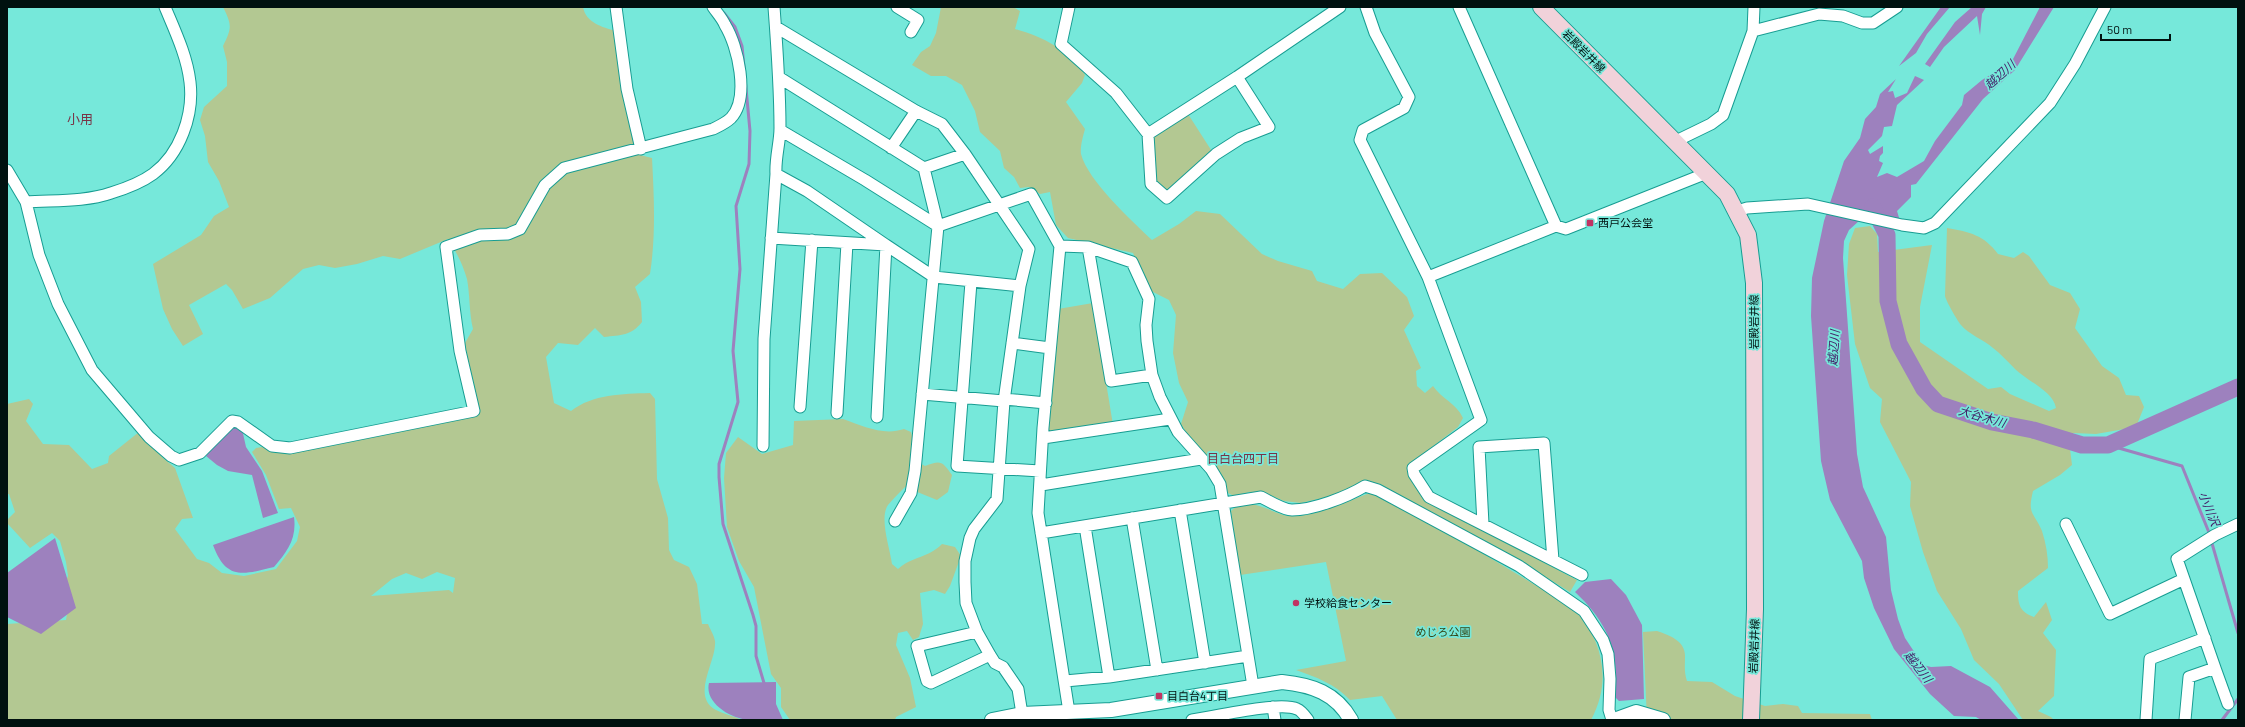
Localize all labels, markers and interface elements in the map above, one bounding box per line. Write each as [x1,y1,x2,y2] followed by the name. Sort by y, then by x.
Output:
[2101,16,2170,42] scale bar
[2107,22,2132,36] text: 50 m
[1560,27,1608,75] street label: 岩殿岩井線
[1981,56,2019,92] water label: 越辺川
[67,111,93,127] district label: 小用
[1598,216,1653,229] place label: 西戸公会堂
[1585,218,1595,228] marker: 西戸公会堂
[1747,295,1760,350] street label: 岩殿岩井線
[1825,327,1841,366] water label: 越辺川
[1957,403,2009,430] water label: 大谷木川
[1207,451,1279,465] district label: 目白台四丁目
[2197,489,2224,530] water label: 小川沢
[1304,596,1392,609] place label: 学校給食センター
[1291,598,1301,608] marker: 学校給食センター
[1746,618,1761,674] street label: 岩殿岩井線
[1416,625,1471,638] park label: めじろ公園
[1902,648,1937,686] water label: 越辺川
[1167,689,1228,702] place label: 目白台4丁目
[1154,691,1164,701] marker: 目白台4丁目

